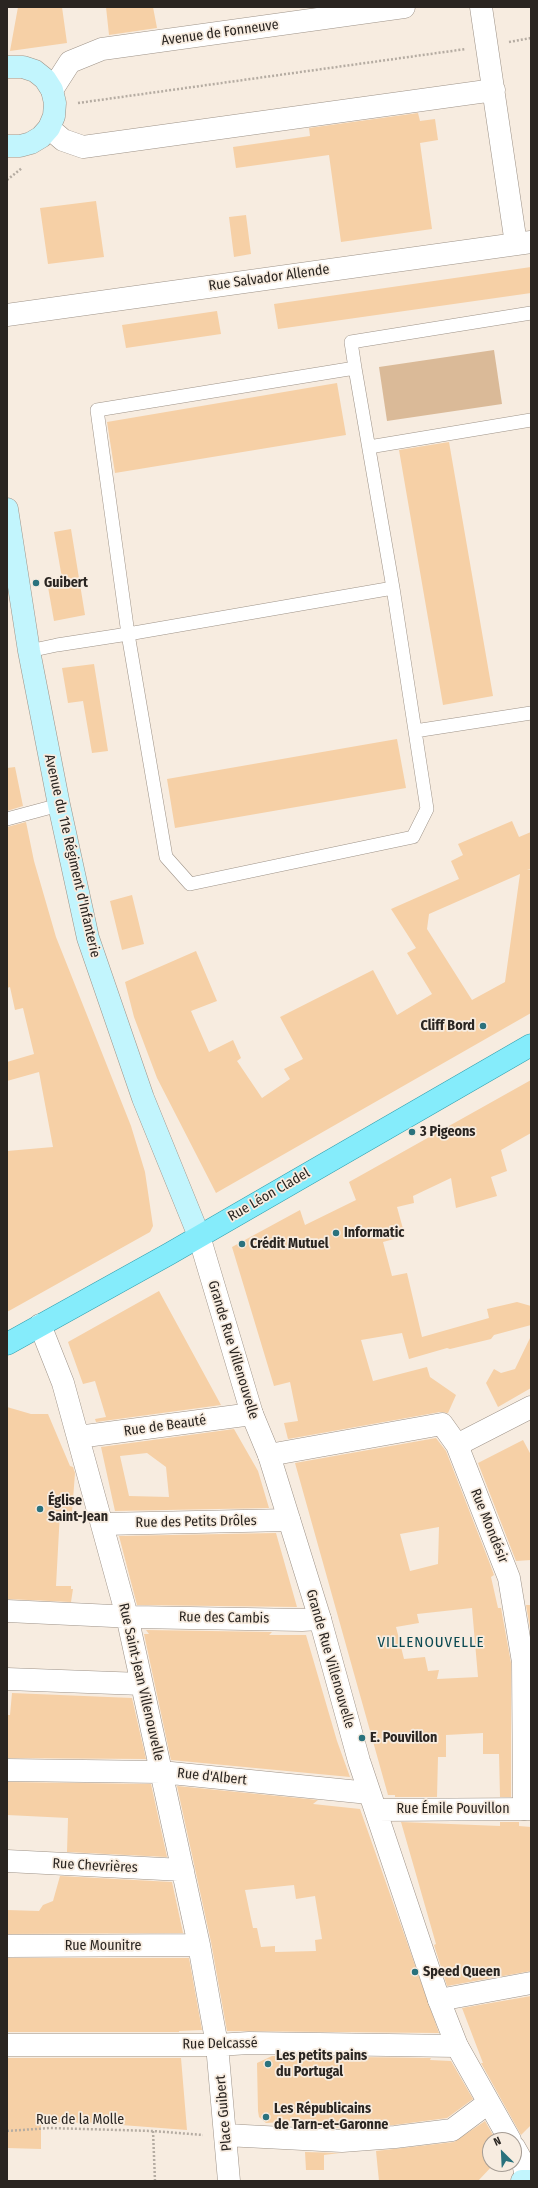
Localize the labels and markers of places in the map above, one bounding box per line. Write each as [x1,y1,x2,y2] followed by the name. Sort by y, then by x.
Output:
[44,575,88,591] place label: Guibert
[31,578,41,588] marker: Guibert
[421,1018,475,1034] place label: Cliff Bord
[478,1021,488,1031] marker: Cliff Bord
[420,1124,475,1140] place label: 3 Pigeons
[407,1127,417,1137] marker: 3 Pigeons
[344,1225,404,1241] place label: Informatic
[331,1228,341,1238] marker: Informatic
[250,1236,329,1252] place label: Crédit Mutuel
[237,1239,247,1249] marker: Crédit Mutuel
[48,1493,108,1526] place label: Église Saint-Jean
[35,1504,45,1514] marker: Église Saint-Jean
[370,1730,437,1746] place label: E. Pouvillon
[357,1733,367,1743] marker: E. Pouvillon
[423,1964,500,1980] place label: Speed Queen
[410,1967,420,1977] marker: Speed Queen
[276,2048,367,2080] place label: Les petits pains du Portugal
[263,2059,273,2069] marker: Les petits pains du Portugal
[274,2101,388,2134] place label: Les Républicains de Tarn-et-Garonne
[261,2112,271,2122] marker: Les Républicains de Tarn-et-Garonne

